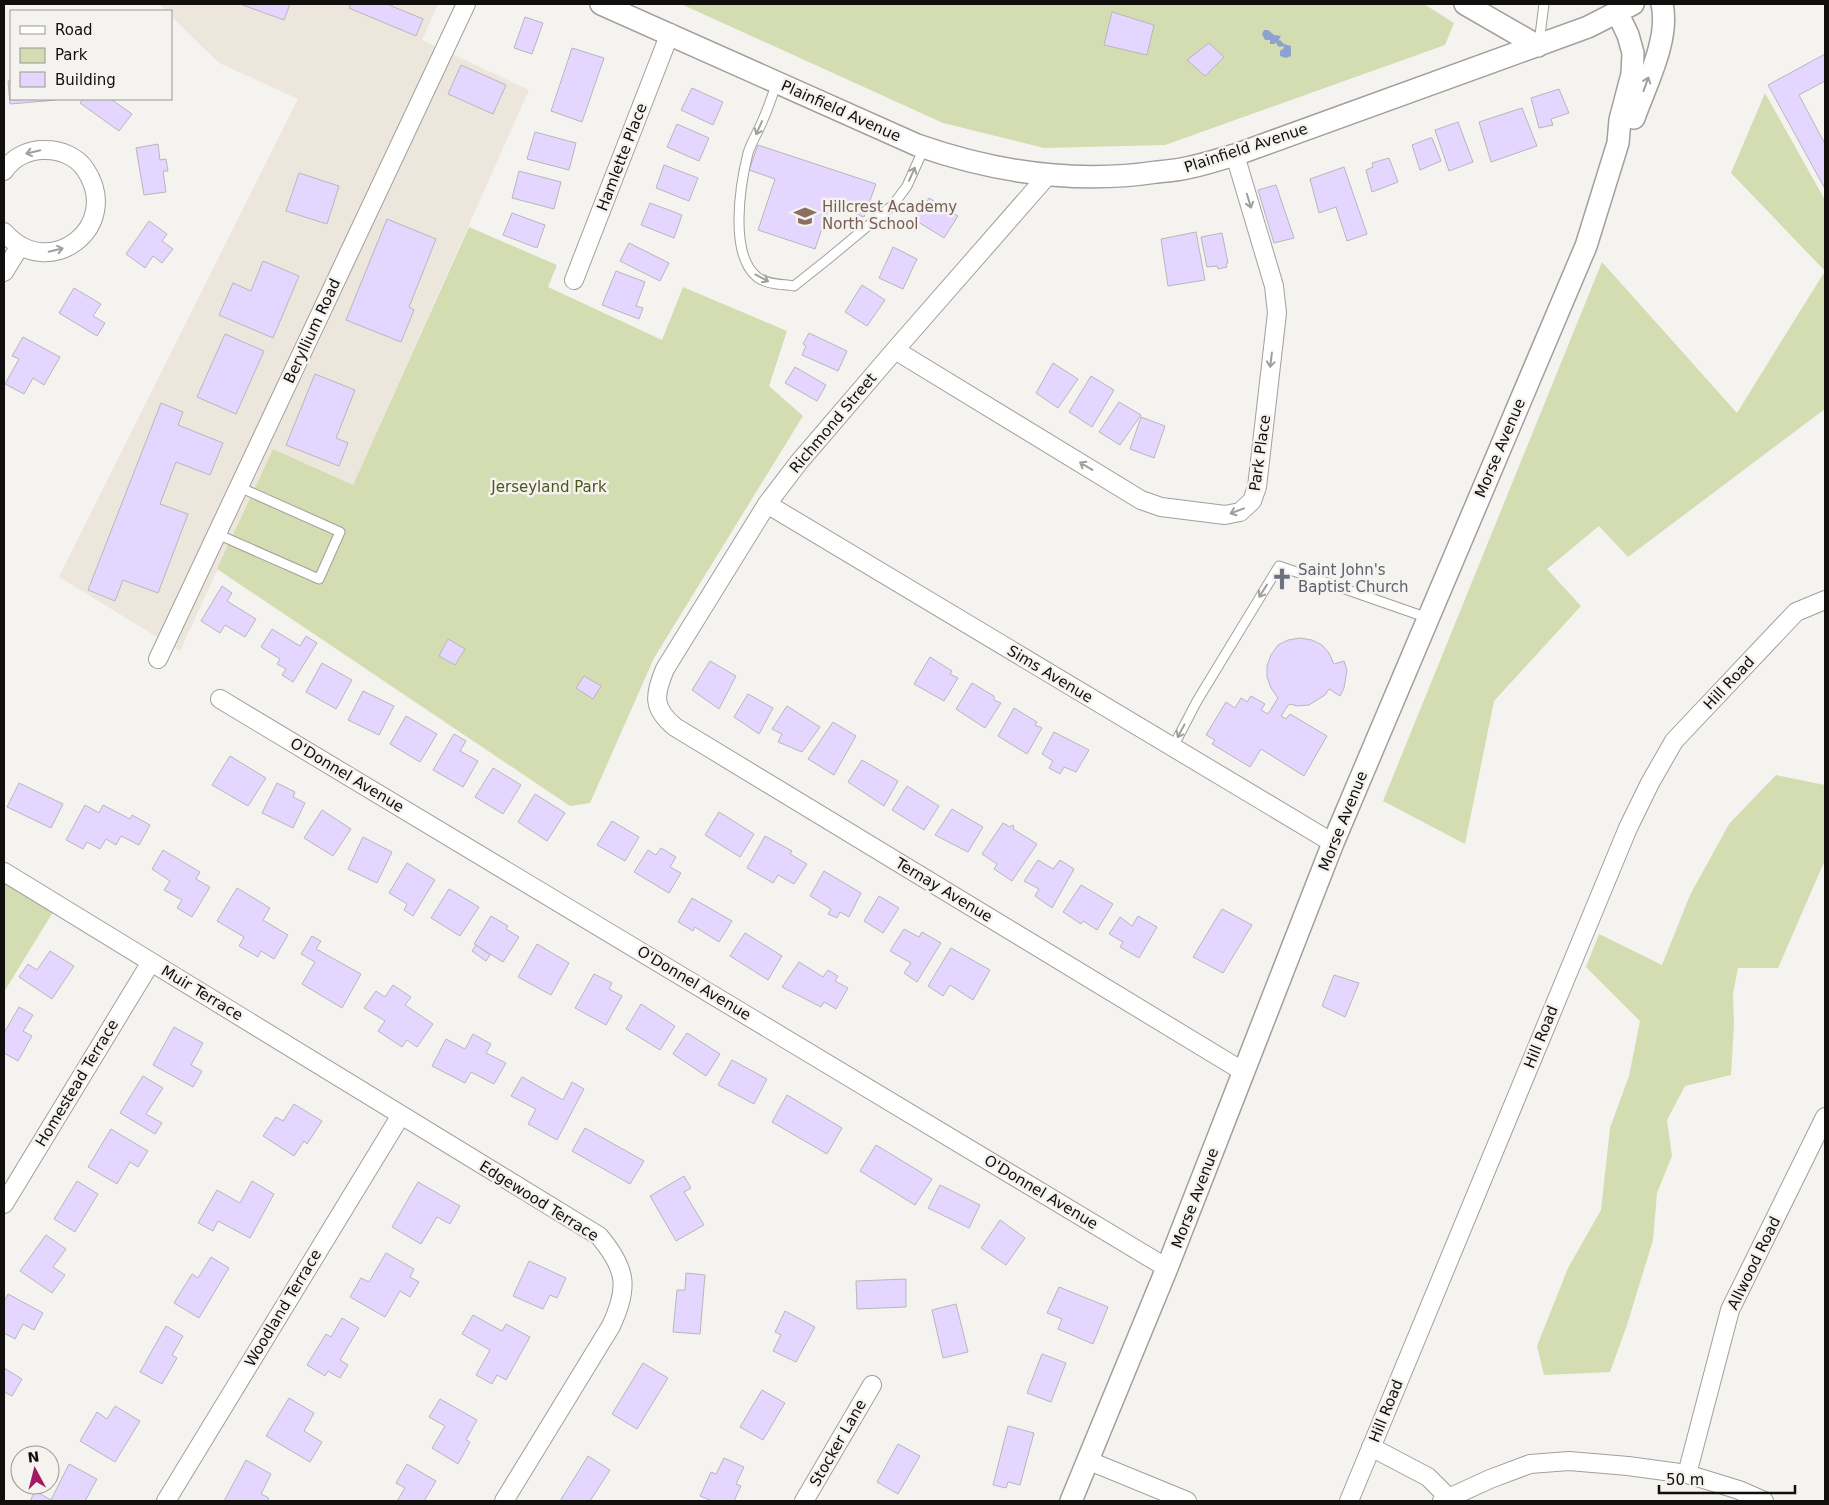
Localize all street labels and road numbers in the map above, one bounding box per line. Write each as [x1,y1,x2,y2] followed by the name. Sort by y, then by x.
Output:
[778,77,904,145] street label: Plainfield Avenue
[593,101,651,213] street label: Hamlette Place
[1182,120,1310,176] street label: Plainfield Avenue
[280,276,344,386] street label: Beryllium Road
[786,369,880,477] street label: Richmond Street
[1471,396,1529,500] street label: Morse Avenue
[1246,414,1274,492] street label: Park Place
[1004,641,1096,707] street label: Sims Avenue
[1700,653,1758,713] street label: Hill Road
[287,734,407,816] street label: O'Donnel Avenue
[1315,769,1371,873] street label: Morse Avenue
[891,853,996,926] street label: Ternay Avenue
[634,942,754,1024] street label: O'Donnel Avenue
[158,962,246,1024] street label: Muir Terrace
[1520,1003,1562,1071] street label: Hill Road
[32,1016,122,1150] street label: Homestead Terrace
[1168,1145,1222,1251] street label: Morse Avenue
[981,1151,1101,1233] street label: O'Donnel Avenue
[476,1157,602,1245] street label: Edgewood Terrace
[1724,1214,1784,1312] street label: Allwood Road
[241,1246,325,1370] street label: Woodland Terrace
[1365,1377,1407,1445] street label: Hill Road
[806,1396,870,1490] street label: Stocker Lane

